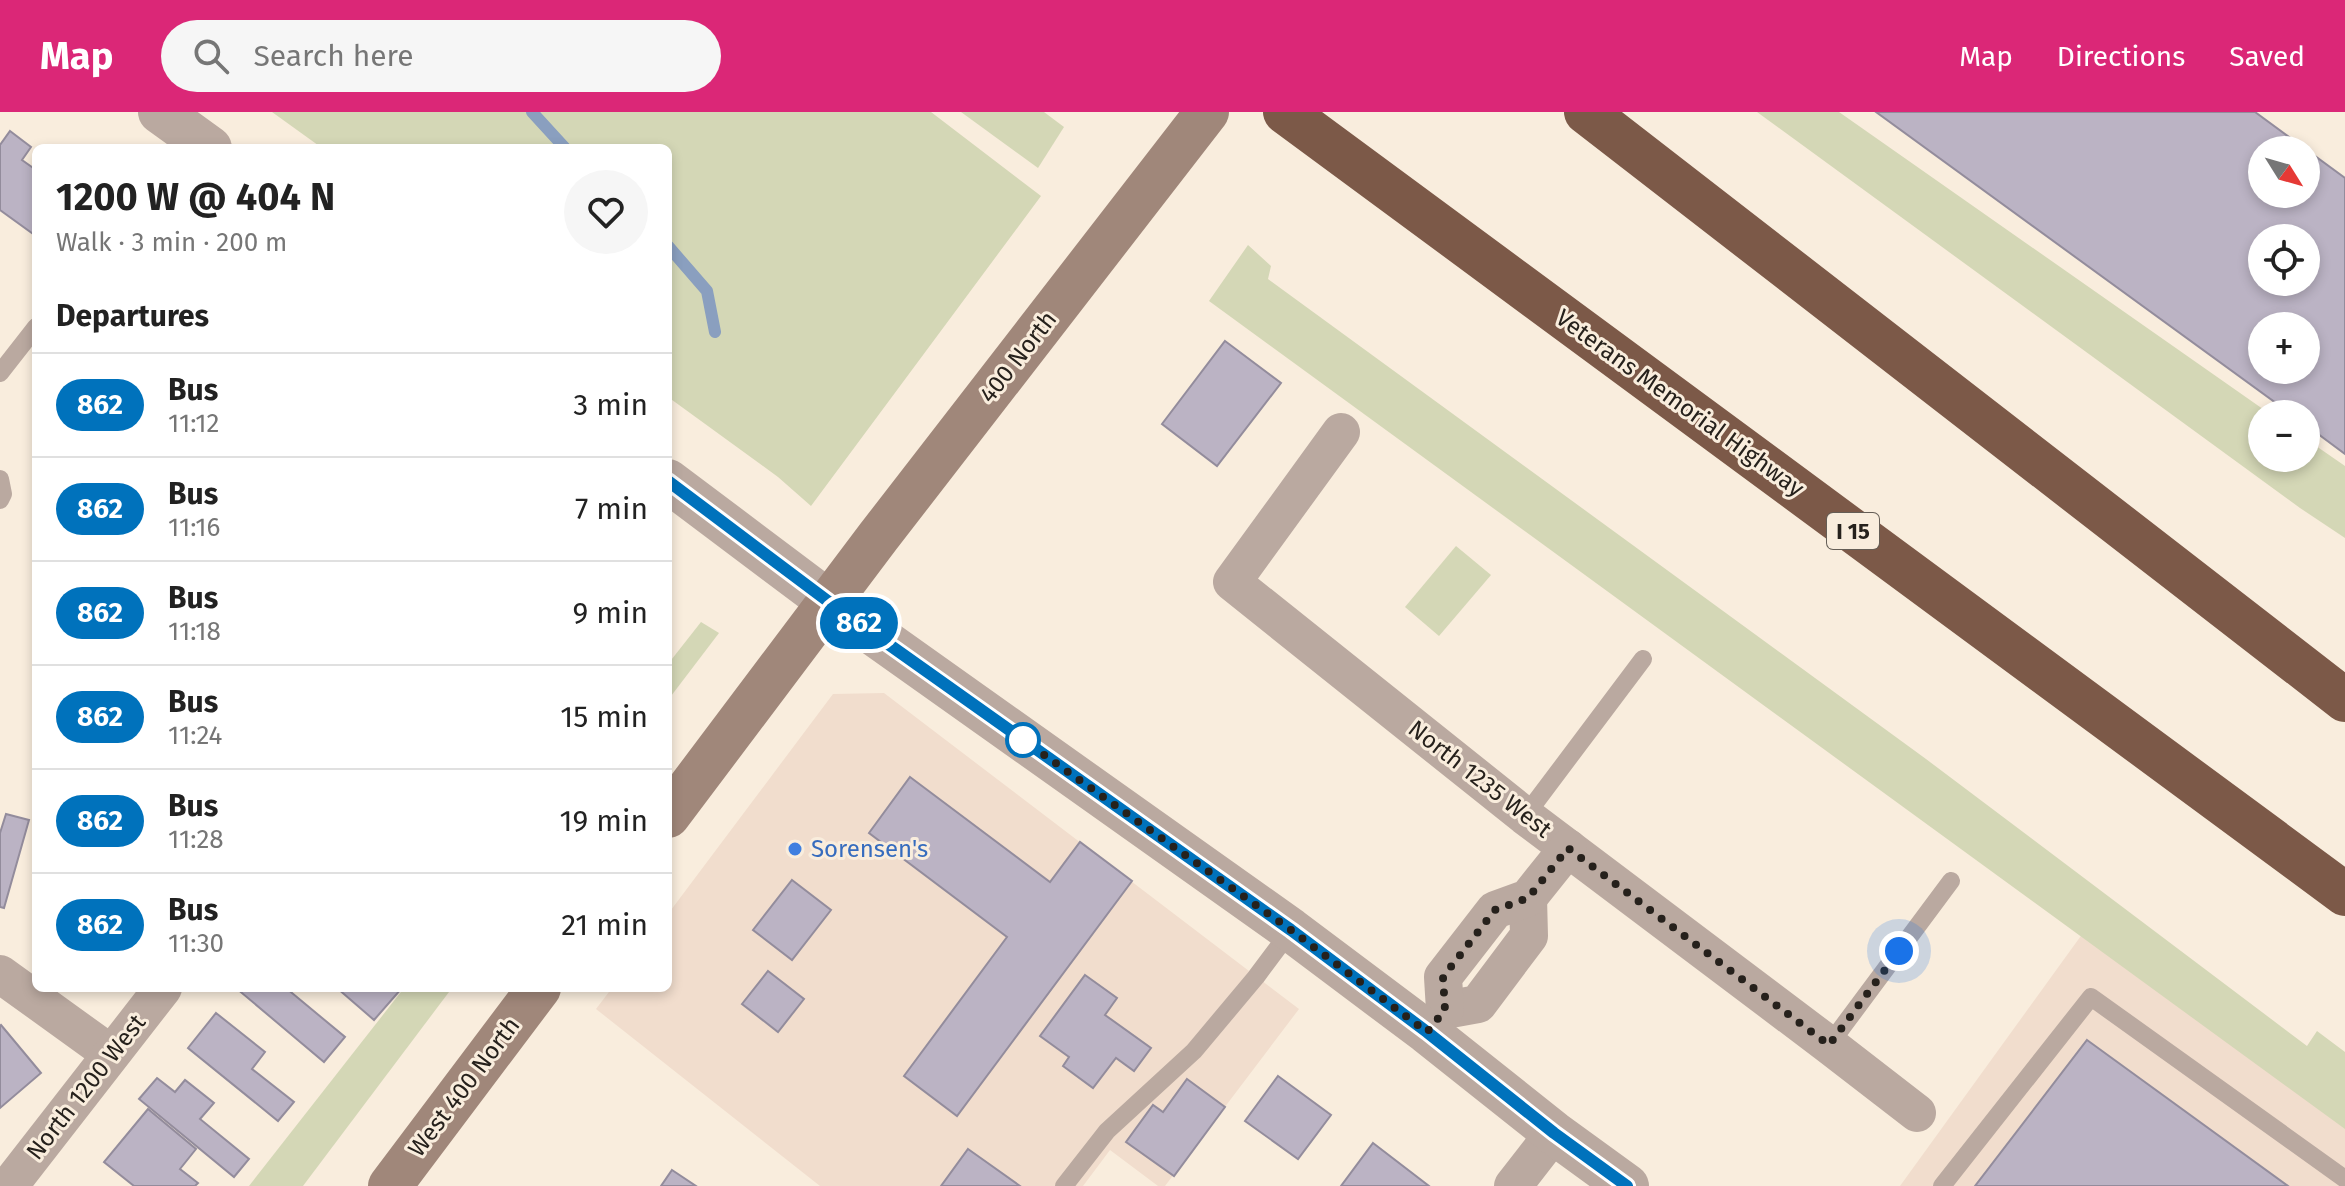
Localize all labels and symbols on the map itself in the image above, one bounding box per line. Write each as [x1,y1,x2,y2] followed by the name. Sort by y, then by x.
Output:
[2248,136,2320,208] north arrow
[1550,304,1810,503] street label: Veterans Memorial Highway
[974,306,1062,408] street label: 400 North
[1827,513,1879,549] road number: I 15
[813,597,905,649] line badge: 862
[1403,714,1557,844] street label: North 1235 West
[1006,723,1040,757] unlabelled marker
[811,835,928,863] place label: Sorensen's
[786,840,804,858] marker: Sorensen's
[1879,931,1919,971] your location
[21,1008,152,1165] street label: North 1200 West
[403,1012,525,1162] street label: West 400 North

